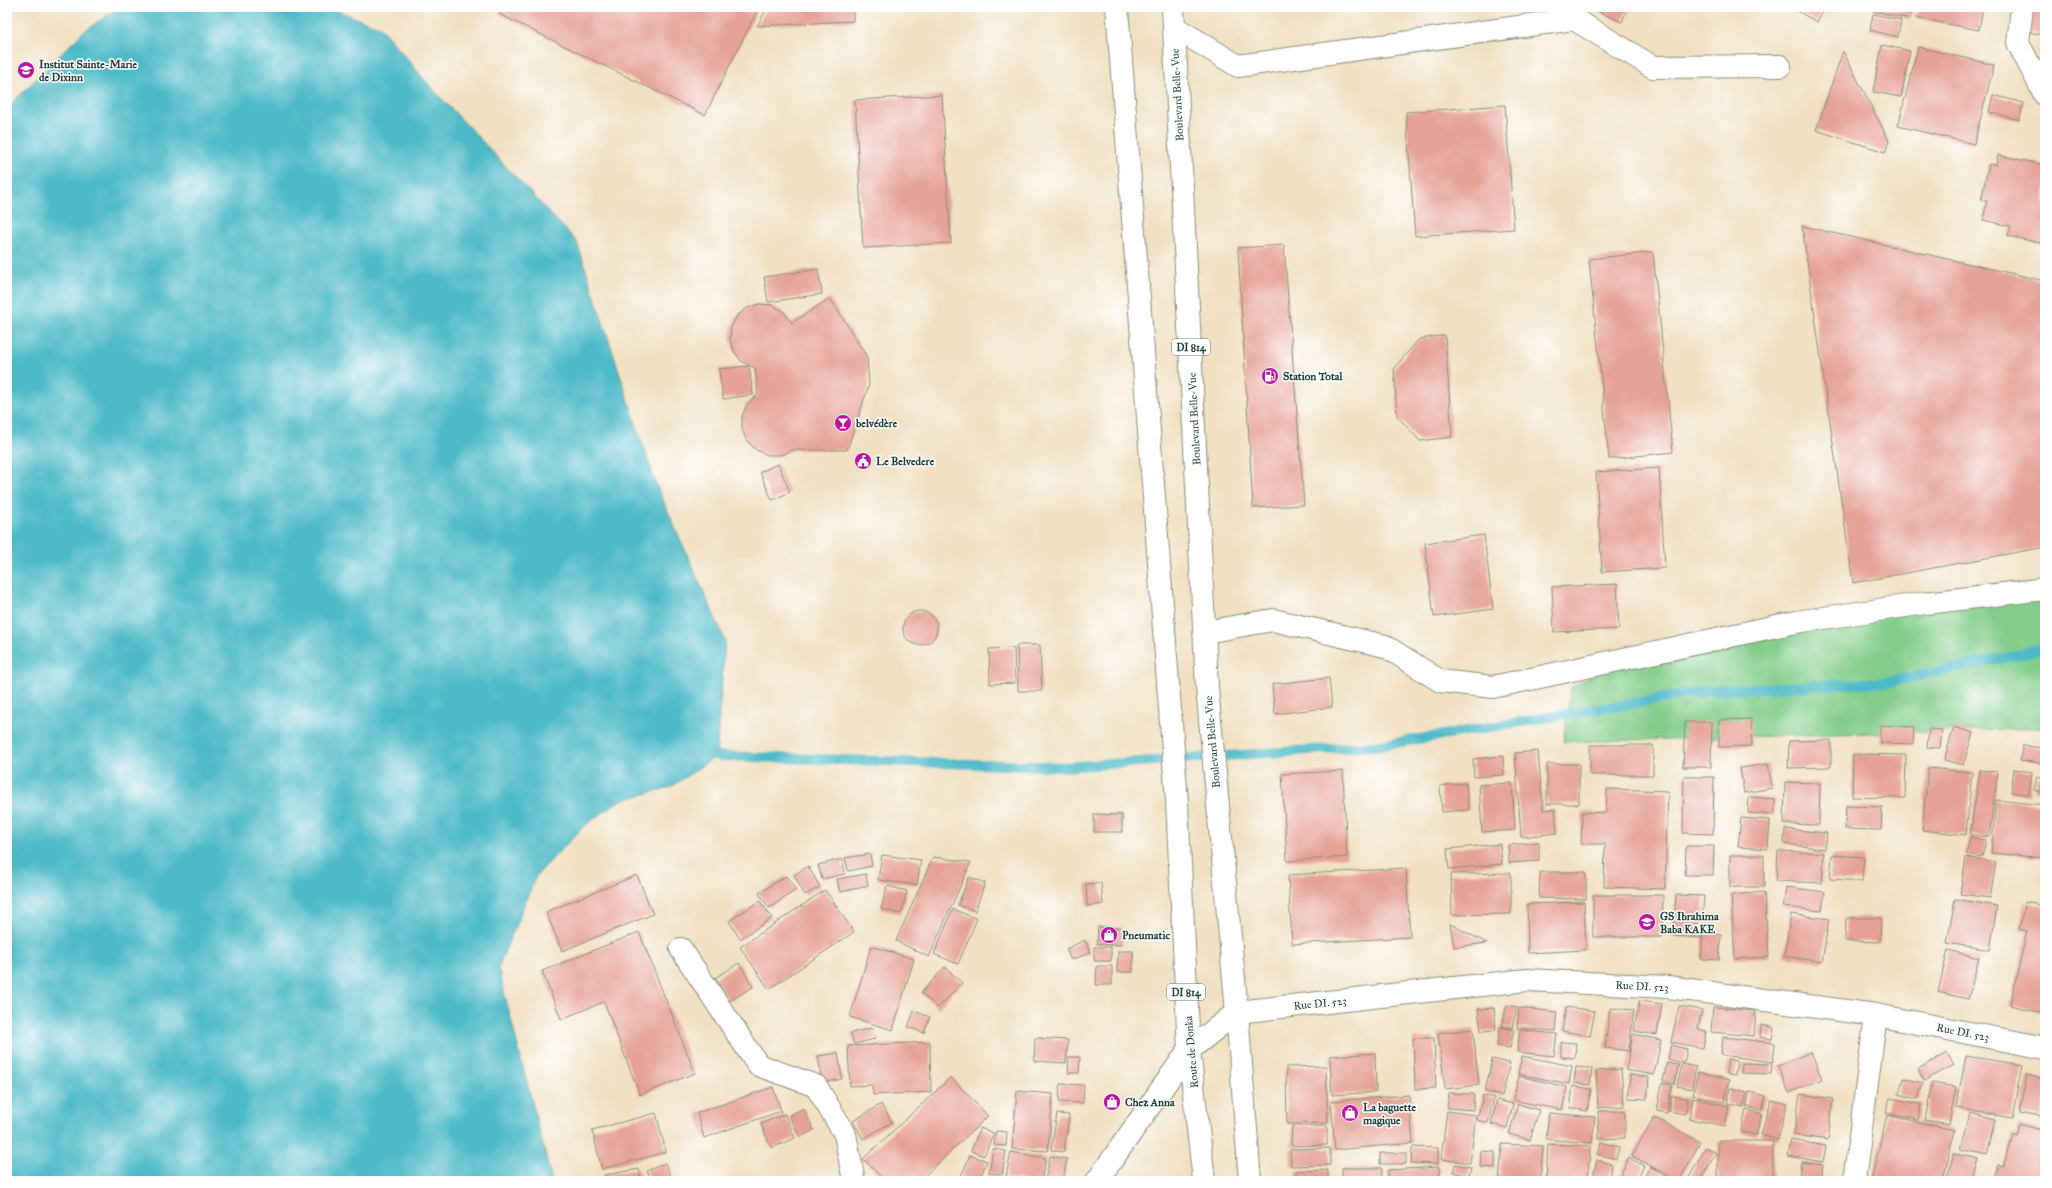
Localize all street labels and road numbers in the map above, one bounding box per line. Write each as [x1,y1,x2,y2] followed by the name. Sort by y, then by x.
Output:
[1169,48,1186,142] street label: Boulevard Belle-Vue
[1172,339,1210,355] road number: DI 814
[1186,372,1203,466] street label: Boulevard Belle-Vue
[1202,695,1223,789] street label: Boulevard Belle-Vue
[1615,979,1669,994] street label: Rue DI. 523
[1167,984,1205,1000] road number: DI 814
[1293,994,1347,1013] street label: Rue DI. 523
[1182,1015,1201,1089] street label: Route de Donka
[1935,1021,1990,1044] street label: Rue DI. 523

